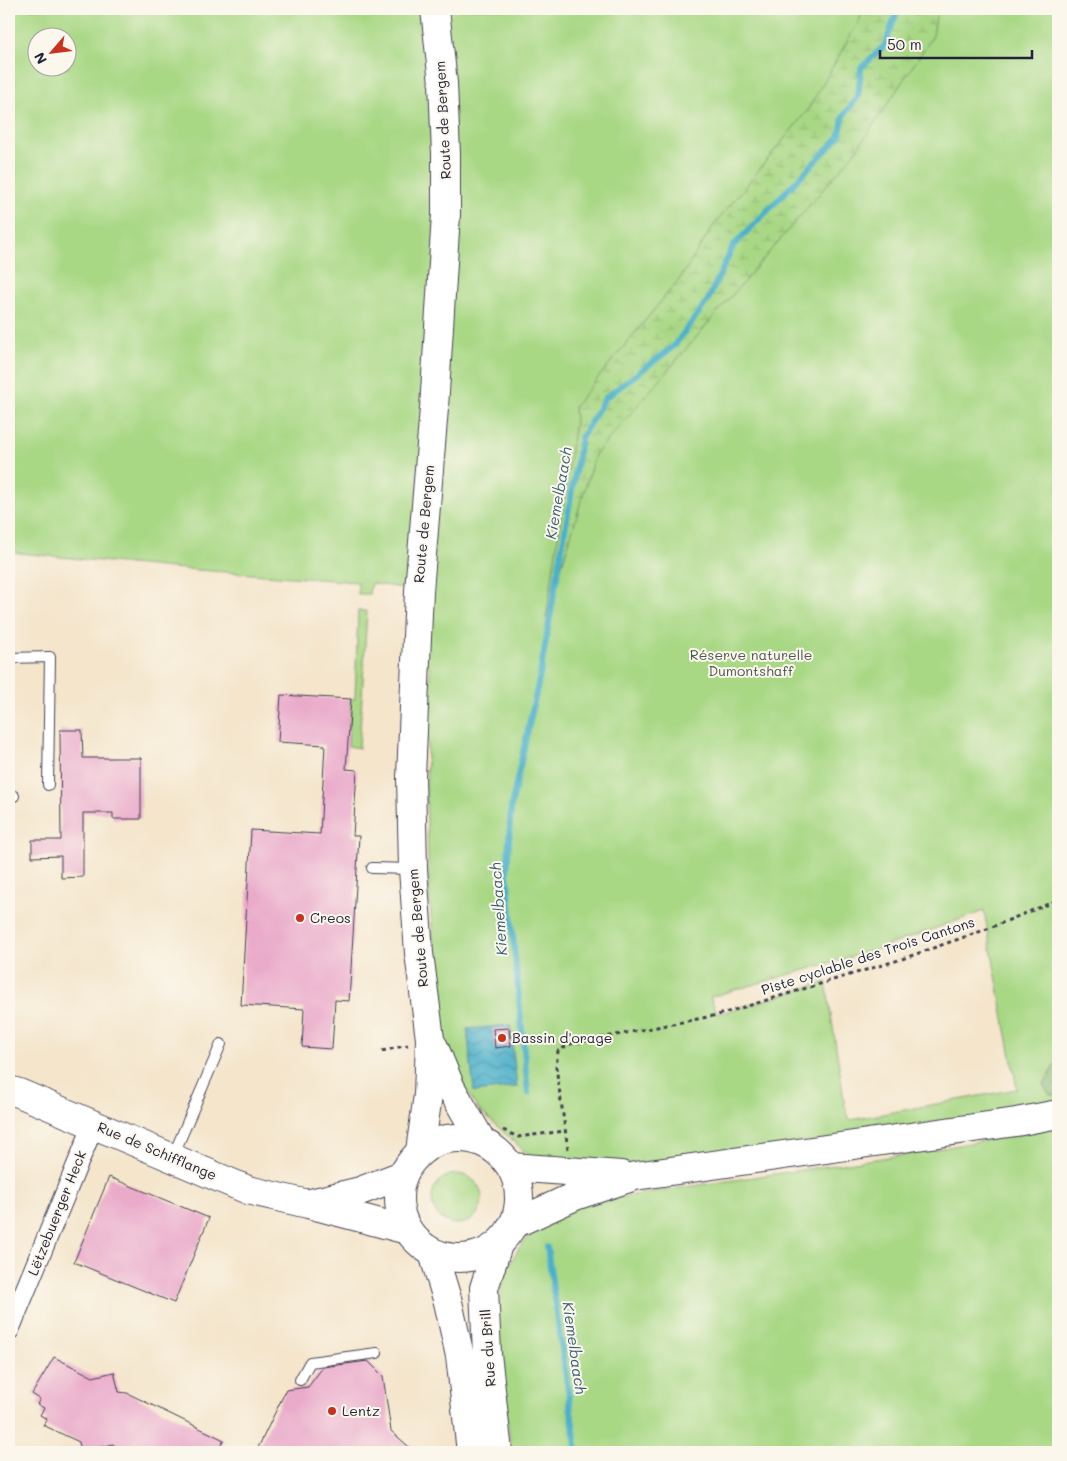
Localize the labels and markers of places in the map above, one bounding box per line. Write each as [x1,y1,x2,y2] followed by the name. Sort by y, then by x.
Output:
[310,908,351,927] place label: Creos
[294,912,306,924] marker: Creos
[512,1028,612,1047] place label: Bassin d'orage
[496,1032,508,1044] marker: Bassin d'orage
[342,1401,380,1420] place label: Lentz
[326,1405,338,1417] marker: Lentz

